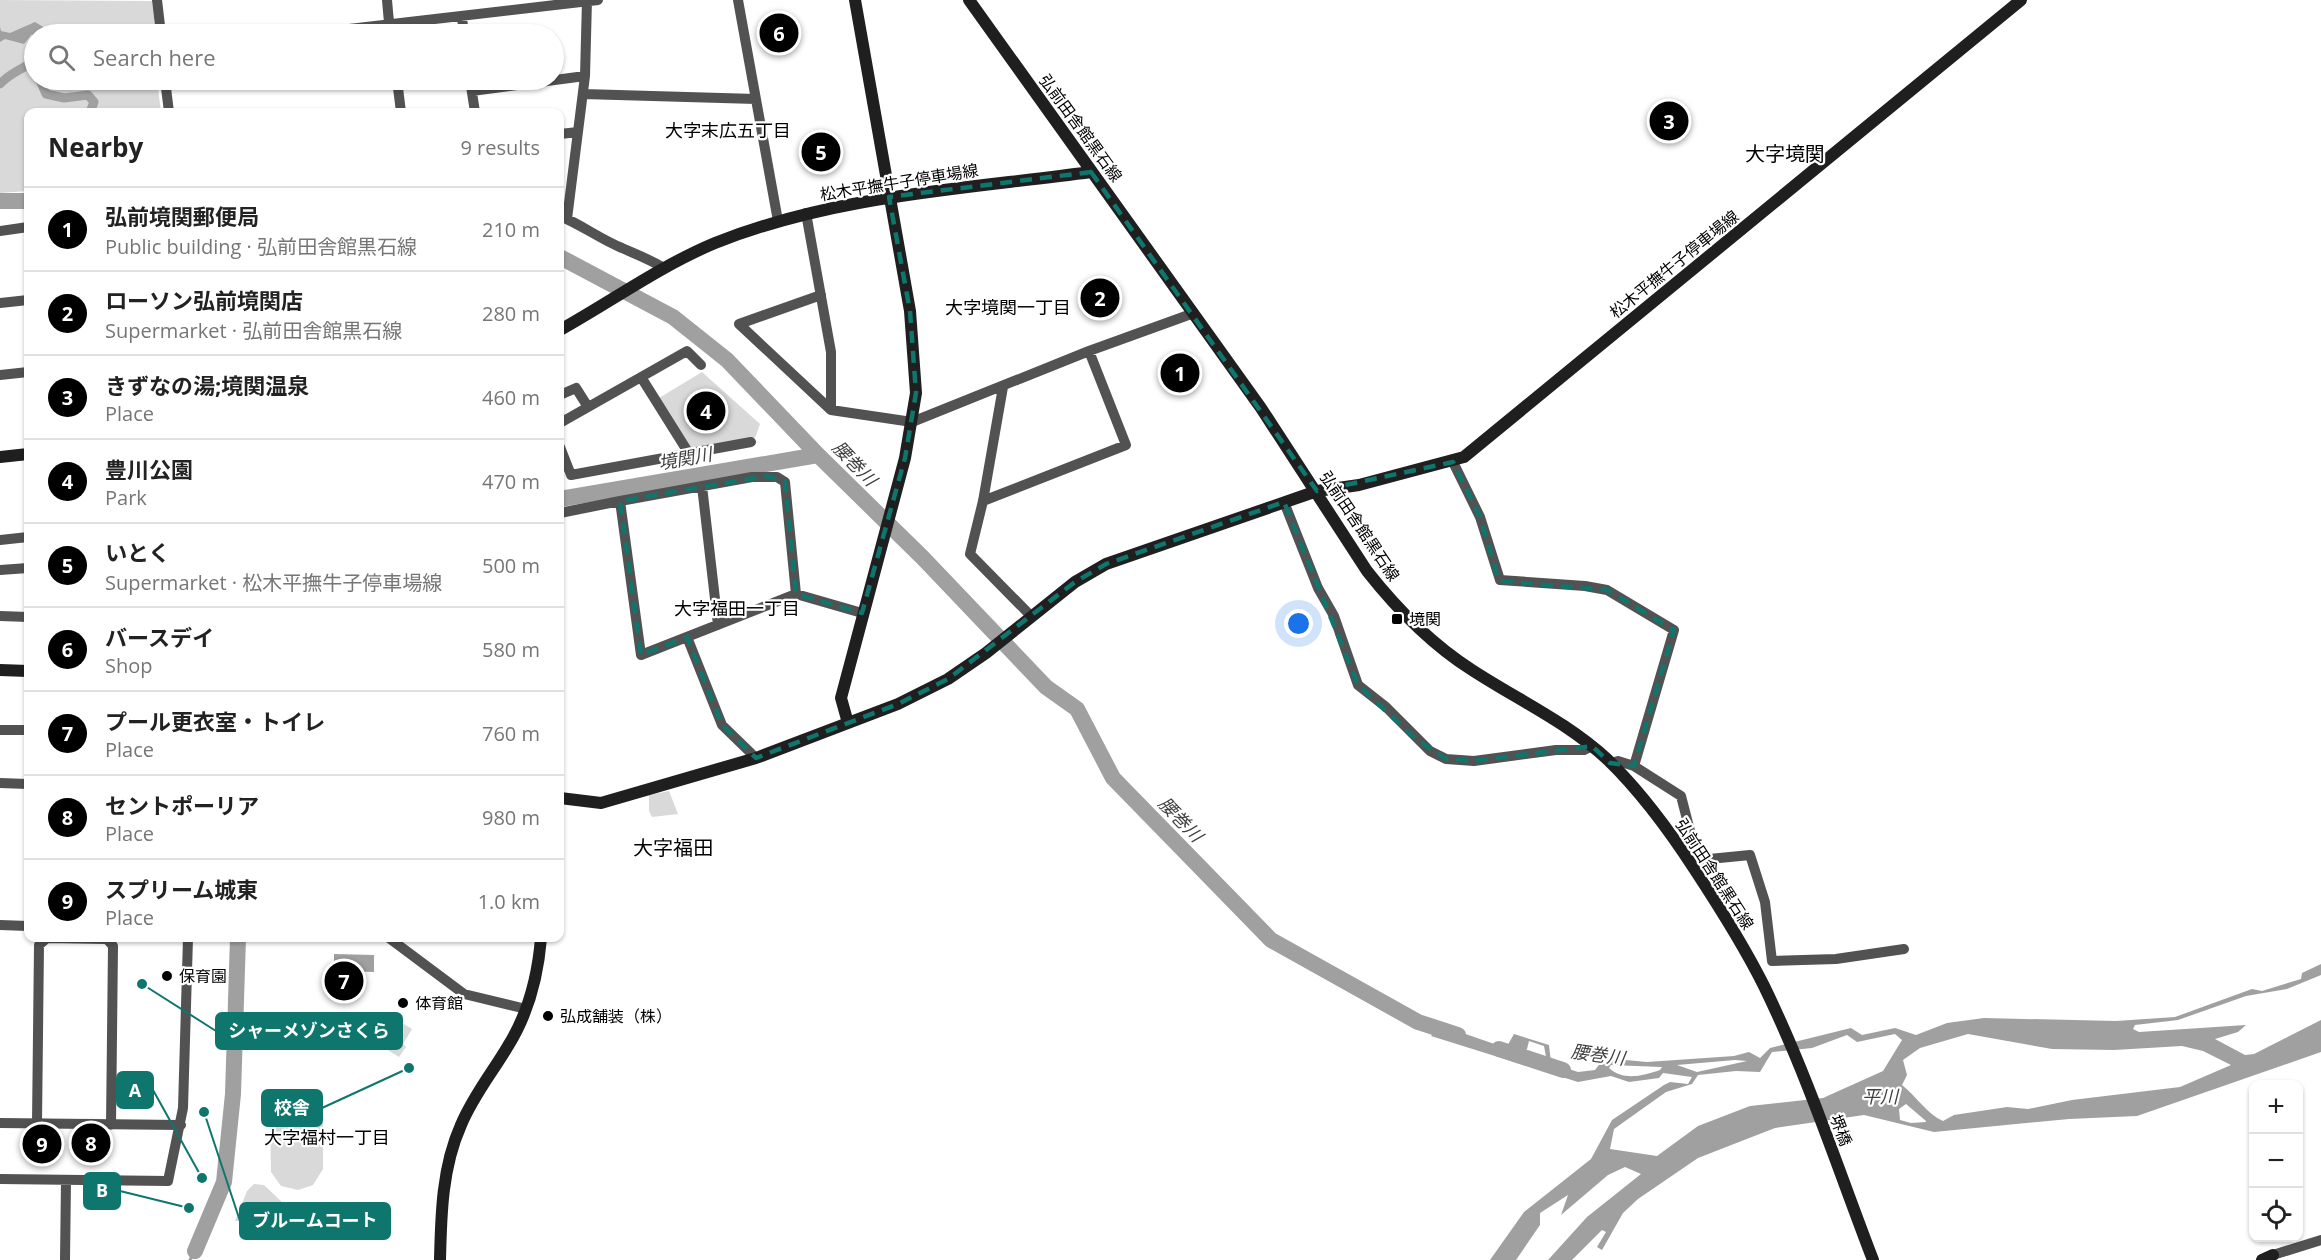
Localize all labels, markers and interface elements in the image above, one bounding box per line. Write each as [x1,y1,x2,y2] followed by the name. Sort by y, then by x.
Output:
[760,10,798,56] pin: 6
[24,24,564,90] search box
[45,41,78,74] icon: search
[93,42,216,72] text: Search here
[1034,70,1128,186] street label: 弘前田舎館黒石線
[1650,98,1688,144] pin: 3
[665,118,791,142] district label: 大字末広五丁目
[48,129,143,165] text: Nearby
[802,130,840,174] pin: 5
[460,134,540,161] text: 9 results
[1745,140,1825,167] district label: 大字境関
[818,159,980,205] street label: 松木平撫牛子停車場線
[105,201,259,231] text: 弘前境関郵便局
[1605,205,1743,323] street label: 松木平撫牛子停車場線
[62,216,73,243] text: 1
[482,216,540,243] text: 210 m
[105,233,417,260] text: Public building · 弘前田舎館黒石線
[1080,276,1120,320] pin: 2
[105,285,303,315] text: ローソン弘前境関店
[945,295,1071,319] district label: 大字境関一丁目
[62,300,73,327] text: 2
[482,300,540,327] text: 280 m
[105,317,402,344] text: Supermarket · 弘前田舎館黒石線
[1160,350,1200,395] pin: 1
[105,370,309,400] text: きずなの湯;境関温泉
[62,384,73,411] text: 3
[482,384,540,411] text: 460 m
[686,388,726,434] pin: 4
[105,400,154,427] text: Place
[828,435,884,492] water label: 腰巻川
[656,441,716,475] water label: 境関川
[105,454,193,484] text: 豊川公園
[1315,467,1405,585] street label: 弘前田舎館黒石線
[62,468,73,495] text: 4
[482,468,540,495] text: 470 m
[105,484,147,511] text: Park
[105,537,170,567] text: いとく
[62,552,73,579] text: 5
[482,552,540,579] text: 500 m
[105,569,442,596] text: Supermarket · 松木平撫牛子停車場線
[674,596,800,620] district label: 大字福田一丁目
[1409,608,1441,630] place label: 境関
[1284,609,1313,638] your location
[1390,612,1404,626] marker: 境関
[105,622,214,652] text: バースデイ
[62,636,73,663] text: 6
[482,636,540,663] text: 580 m
[105,652,153,679] text: Shop
[105,706,325,736] text: プール更衣室・トイレ
[62,720,73,747] text: 7
[482,720,540,747] text: 760 m
[105,736,154,763] text: Place
[105,790,259,820] text: セントポーリア
[1154,791,1210,848] water label: 腰巻川
[62,804,73,831] text: 8
[482,804,540,831] text: 980 m
[1671,814,1759,934] street label: 弘前田舎館黒石線
[105,820,154,847] text: Place
[633,834,713,861] district label: 大字福田
[105,874,258,904] text: スプリーム城東
[62,888,73,915] text: 9
[478,888,540,915] text: 1.0 km
[105,904,154,931] text: Place
[324,958,364,1004] pin: 7
[179,965,227,987] place label: 保育園
[160,969,174,983] marker: 保育園
[415,992,463,1014] place label: 体育館
[396,996,410,1010] marker: 体育館
[560,1005,672,1027] place label: 弘成舗装（株）
[541,1009,555,1023] marker: 弘成舗装（株）
[216,1013,402,1049] callout: シャーメゾンさくら
[228,1018,390,1042] text: シャーメゾンさくら
[1570,1038,1628,1070] water label: 腰巻川
[117,1072,153,1108] callout: A
[129,1078,142,1102] text: A
[2249,1080,2303,1242] map controls
[2249,1080,2303,1134] button: +
[1862,1084,1900,1108] water label: 平川
[262,1090,322,1126] callout: 校舎
[274,1095,310,1119] text: 校舎
[1825,1111,1857,1149] street label: 堺橋
[72,1120,110,1166] pin: 8
[22,1122,62,1166] pin: 9
[264,1125,390,1149] district label: 大字福村一丁目
[2249,1134,2303,1188] button: −
[84,1173,120,1209] callout: B
[96,1178,108,1202] text: B
[2249,1188,2303,1242] button: locate
[240,1203,390,1239] callout: ブルームコート
[252,1208,378,1232] text: ブルームコート

